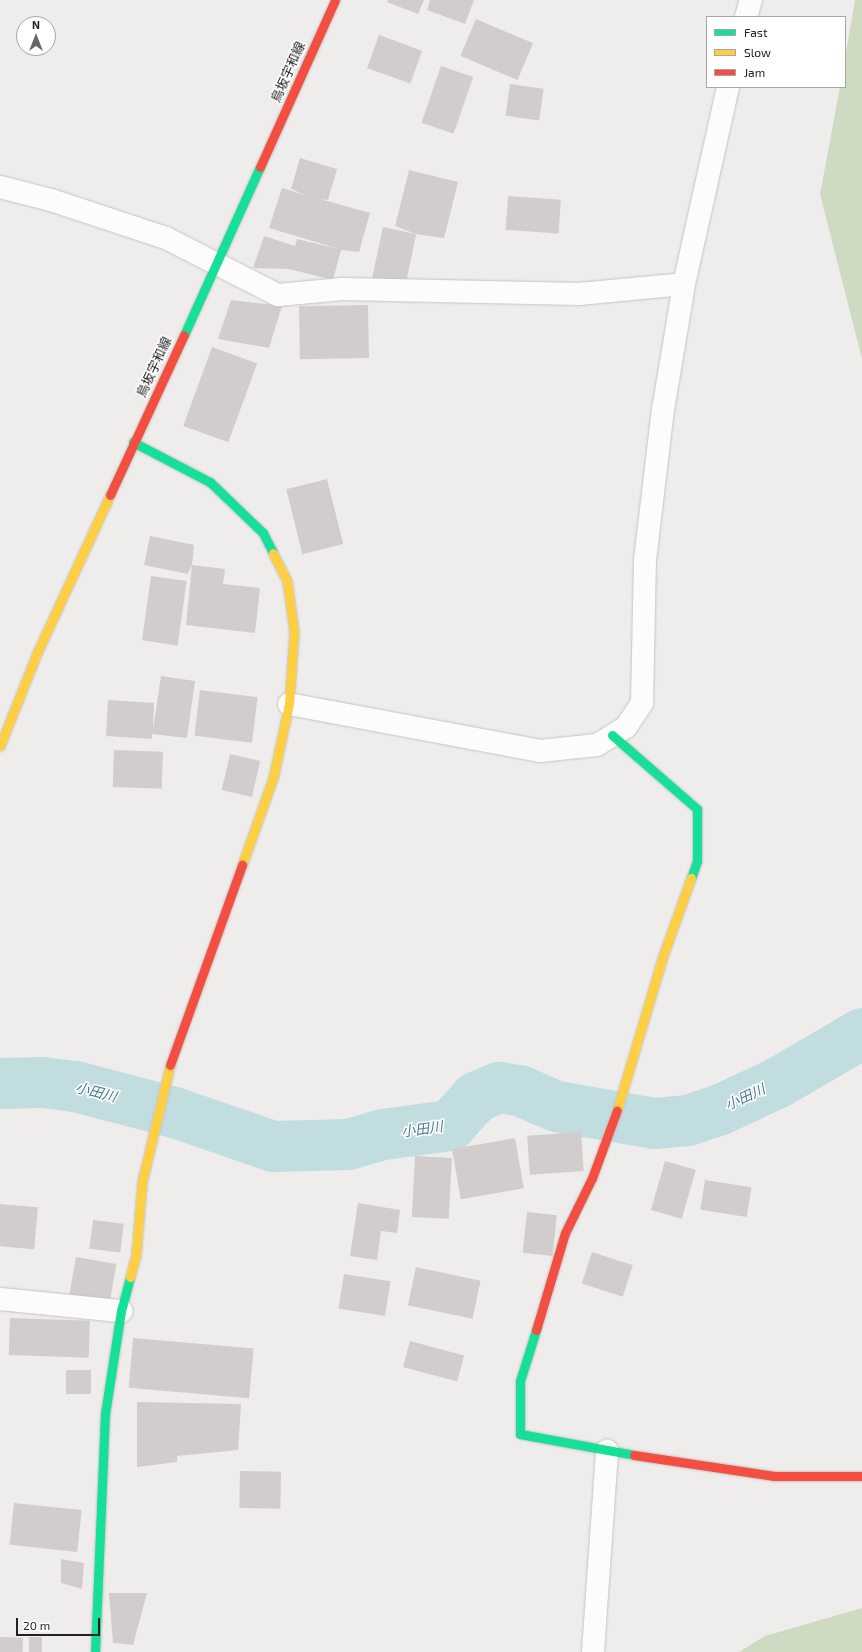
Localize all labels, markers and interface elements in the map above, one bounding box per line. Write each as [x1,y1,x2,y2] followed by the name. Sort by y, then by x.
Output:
[16,16,56,56] north arrow
[706,16,846,88] legend
[32,18,40,31] text: N
[744,25,767,39] text: Fast
[268,39,308,105] street label: 鳥坂宇和線
[744,45,771,59] text: Slow
[744,65,765,79] text: Jam
[133,334,175,400] street label: 鳥坂宇和線
[74,1079,118,1105] water label: 小田川
[722,1081,768,1113] water label: 小田川
[400,1118,444,1140] water label: 小田川
[18,1610,102,1636] scale bar
[23,1618,50,1632] text: 20 m

